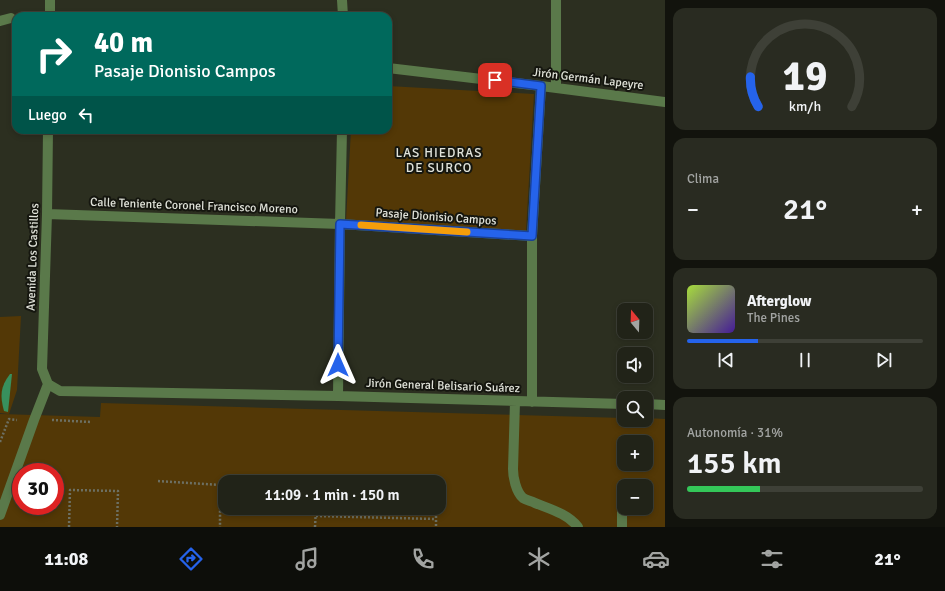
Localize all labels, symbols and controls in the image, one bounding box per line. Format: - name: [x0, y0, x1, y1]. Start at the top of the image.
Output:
- text: 40 m: [94, 26, 153, 60]
- icon: right: [28, 28, 80, 80]
- text: 19: [783, 51, 827, 102]
- text: Pasaje Dionisio Campos: [94, 60, 276, 82]
- pin: [478, 63, 512, 97]
- street label: Jirón Germán Lapeyre: [532, 65, 644, 93]
- icon: arrive: [484, 69, 506, 91]
- text: km/h: [789, 97, 821, 114]
- icon: left: [75, 104, 97, 126]
- text: Luego: [28, 106, 67, 124]
- district label: LAS HIEDRAS DE SURCO: [395, 145, 483, 176]
- text: Clima: [687, 171, 719, 187]
- text: 21°: [783, 191, 827, 228]
- street label: Calle Teniente Coronel Francisco Moreno: [90, 195, 298, 217]
- text: −: [687, 196, 699, 223]
- text: +: [911, 196, 923, 223]
- street label: Avenida Los Castillos: [24, 203, 42, 311]
- street label: Pasaje Dionisio Campos: [375, 205, 497, 229]
- text: Afterglow: [747, 292, 811, 310]
- north arrow: [617, 303, 653, 339]
- map controls: [617, 303, 653, 515]
- text: The Pines: [747, 310, 800, 326]
- position arrow: [317, 344, 359, 386]
- button: sound: [617, 347, 653, 383]
- icon: previous: [715, 349, 737, 371]
- icon: pause: [794, 349, 816, 371]
- icon: next: [873, 349, 895, 371]
- street label: Jirón General Belisario Suárez: [366, 376, 520, 396]
- button: search: [617, 391, 653, 427]
- text: Autonomía · 31%: [687, 425, 783, 441]
- button: +: [617, 435, 653, 471]
- text: 155 km: [687, 445, 782, 482]
- speed limit sign: 30: [12, 463, 64, 515]
- button: −: [617, 479, 653, 515]
- text: 11:09 · 1 min · 150 m: [265, 486, 399, 504]
- icon: directions: [177, 545, 205, 573]
- icon: music: [293, 545, 321, 573]
- icon: phone: [409, 545, 437, 573]
- icon: climate: [525, 545, 553, 573]
- icon: car: [642, 545, 670, 573]
- icon: filters: [758, 545, 786, 573]
- text: 11:08: [44, 548, 88, 570]
- text: 21°: [874, 548, 901, 570]

